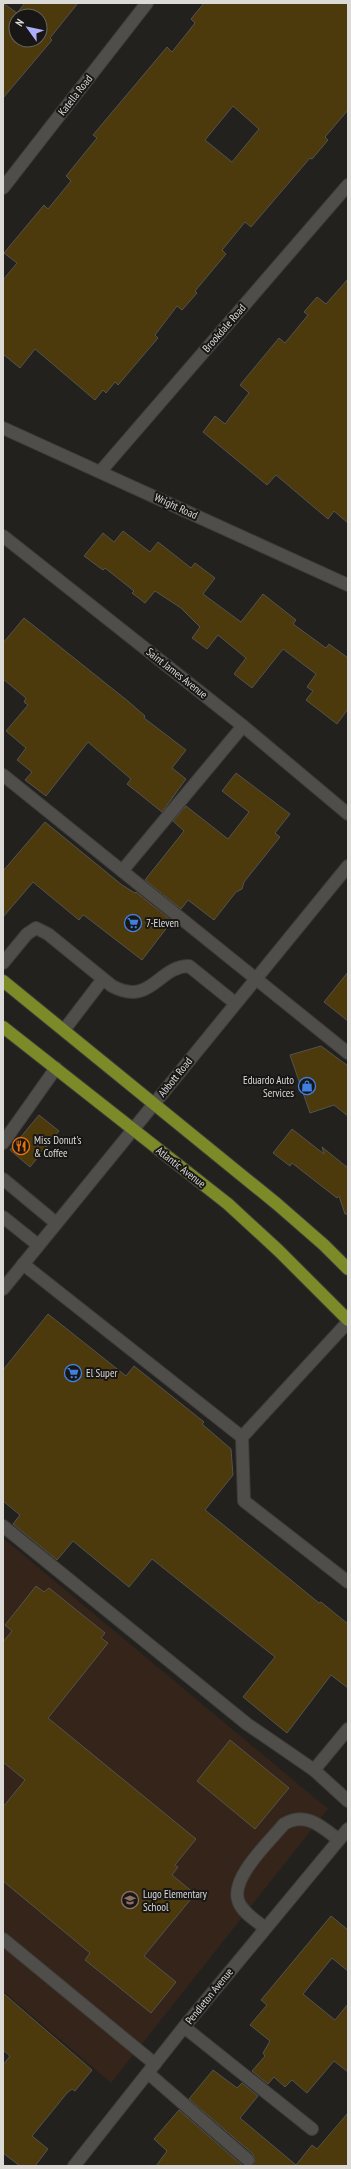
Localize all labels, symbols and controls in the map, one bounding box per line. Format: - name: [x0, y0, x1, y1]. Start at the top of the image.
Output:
- north arrow: [8, 8, 48, 48]
- text: N: [12, 16, 27, 29]
- street label: Katella Road: [55, 72, 95, 118]
- street label: Brookdale Road: [199, 301, 249, 355]
- street label: Wright Road: [152, 490, 200, 522]
- street label: Saint James Avenue: [144, 645, 211, 702]
- supermarket icon: 7-Eleven: [123, 913, 143, 933]
- place label: 7-Eleven: [146, 916, 179, 930]
- street label: Abbott Road: [155, 1054, 195, 1100]
- place label: Eduardo Auto Services: [243, 1073, 294, 1100]
- shop icon: Eduardo Auto Services: [297, 1076, 317, 1096]
- place label: Miss Donut's & Coffee: [34, 1133, 82, 1160]
- restaurant icon: Miss Donut's & Coffee: [11, 1136, 31, 1156]
- street label: Atlantic Avenue: [154, 1143, 209, 1191]
- supermarket icon: El Super: [63, 1363, 83, 1383]
- place label: El Super: [86, 1366, 117, 1380]
- place label: Lugo Elementary School: [143, 1887, 208, 1914]
- school or university icon: Lugo Elementary School: [120, 1890, 140, 1910]
- street label: Pendleton Avenue: [182, 1965, 236, 2027]

